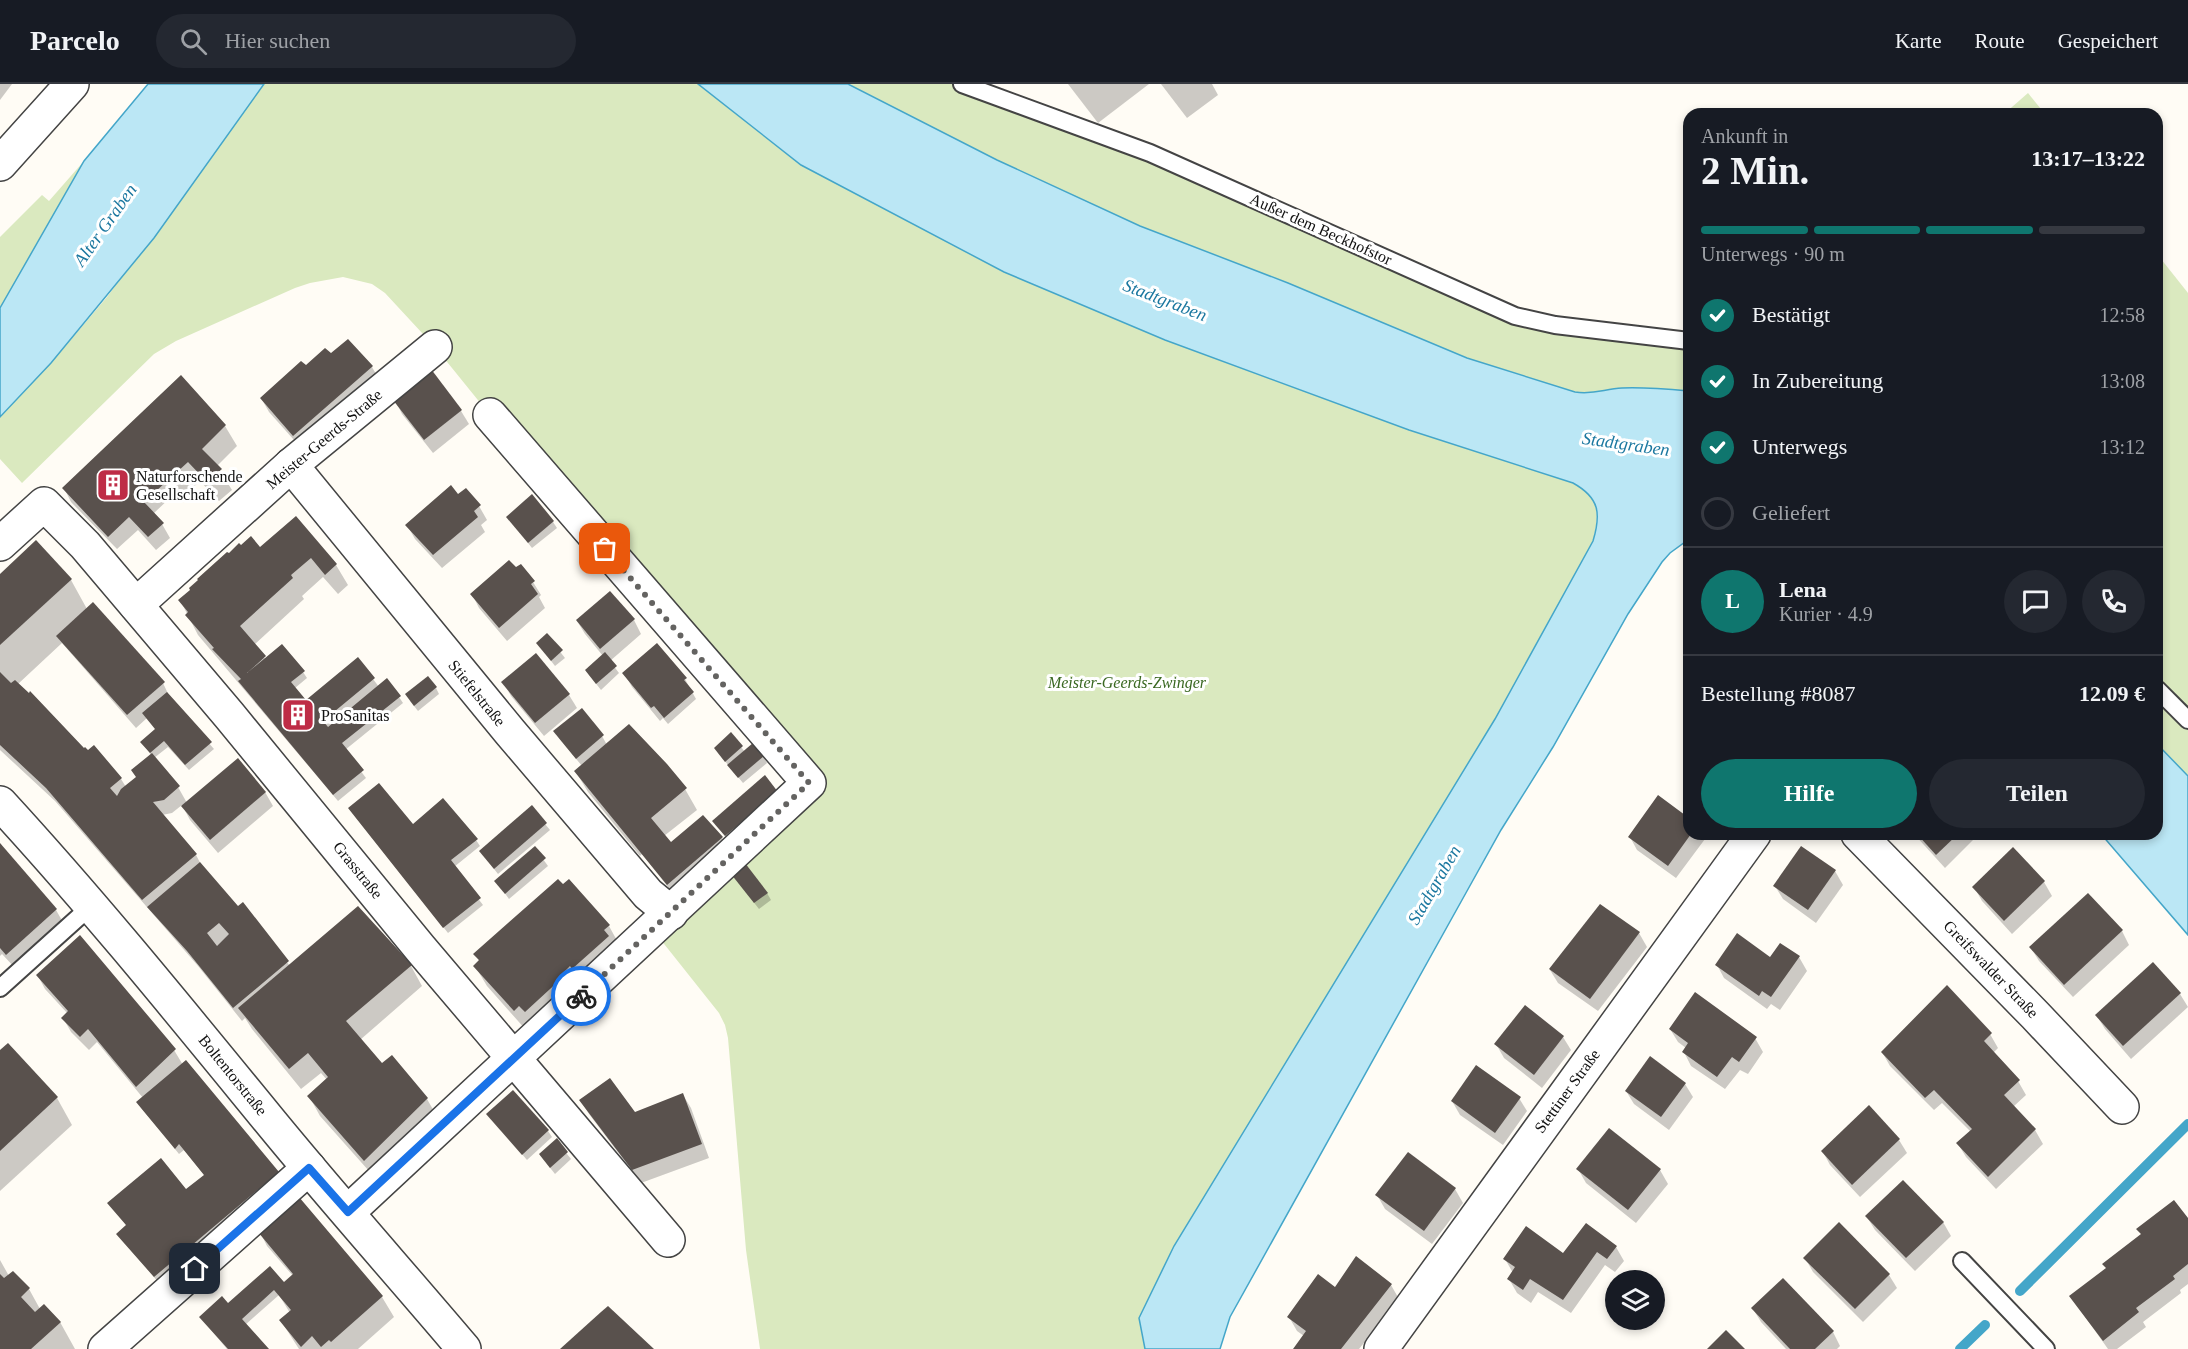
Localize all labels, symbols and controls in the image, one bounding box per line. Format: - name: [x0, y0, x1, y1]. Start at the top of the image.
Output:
- search box: [156, 14, 576, 68]
- text: Parcelo: [30, 25, 120, 56]
- icon: search: [177, 25, 210, 58]
- text: Hier suchen: [225, 28, 330, 53]
- text: Karte: [1895, 29, 1942, 53]
- text: Route: [1975, 29, 2025, 53]
- text: Gespeichert: [2058, 29, 2158, 53]
- text: Ankunft in: [1701, 125, 1788, 147]
- text: 13:17–13:22: [2031, 146, 2145, 171]
- text: 2 Min.: [1701, 149, 1809, 192]
- water label: Alter Graben: [69, 180, 141, 271]
- street label: Außer dem Beckhofstor: [1247, 190, 1395, 268]
- text: Unterwegs · 90 m: [1701, 243, 1845, 265]
- water label: Stadtgraben: [1120, 275, 1210, 325]
- icon: check: [1701, 299, 1734, 332]
- text: Bestätigt: [1752, 302, 1830, 327]
- text: 12:58: [2099, 304, 2145, 326]
- icon: check: [1701, 365, 1734, 398]
- text: In Zubereitung: [1752, 368, 1883, 393]
- text: 13:08: [2099, 370, 2145, 392]
- street label: Meister-Geerds-Straße: [263, 386, 385, 492]
- water label: Stadtgraben: [1581, 428, 1671, 460]
- icon: check: [1701, 431, 1734, 464]
- text: Unterwegs: [1752, 434, 1847, 459]
- text: 13:12: [2099, 436, 2145, 458]
- building icon: Naturforschende Gesellschaft: [95, 467, 131, 503]
- place label: Naturforschende Gesellschaft: [136, 468, 243, 503]
- text: Geliefert: [1752, 500, 1830, 525]
- pin: [579, 523, 630, 574]
- icon: bag: [588, 532, 621, 565]
- button: chat: [2004, 570, 2067, 633]
- button: phone: [2082, 570, 2145, 633]
- text: Lena: [1779, 577, 1827, 602]
- text: L: [1725, 588, 1740, 613]
- text: Kurier · 4.9: [1779, 603, 1873, 625]
- street label: Stiefelstraße: [445, 657, 509, 729]
- park label: Meister-Geerds-Zwinger: [1047, 674, 1207, 692]
- text: Bestellung #8087: [1701, 681, 1856, 706]
- text: 12.09 €: [2079, 681, 2145, 706]
- building icon: ProSanitas: [280, 697, 316, 733]
- place label: ProSanitas: [321, 707, 389, 724]
- button: Hilfe: [1701, 759, 1917, 828]
- button: Teilen: [1929, 759, 2145, 828]
- street label: Grasstraße: [330, 838, 386, 902]
- water label: Stadtgraben: [1403, 842, 1465, 928]
- street label: Greifswalder Straße: [1940, 917, 2042, 1021]
- courier: [551, 966, 611, 1026]
- icon: bike: [565, 980, 598, 1013]
- street label: Boltentorstraße: [195, 1031, 271, 1119]
- street label: Stettiner Straße: [1531, 1046, 1603, 1136]
- pin: [169, 1243, 220, 1294]
- icon: home: [178, 1252, 211, 1285]
- map controls: [1605, 1270, 1665, 1330]
- button: layers: [1605, 1270, 1665, 1330]

